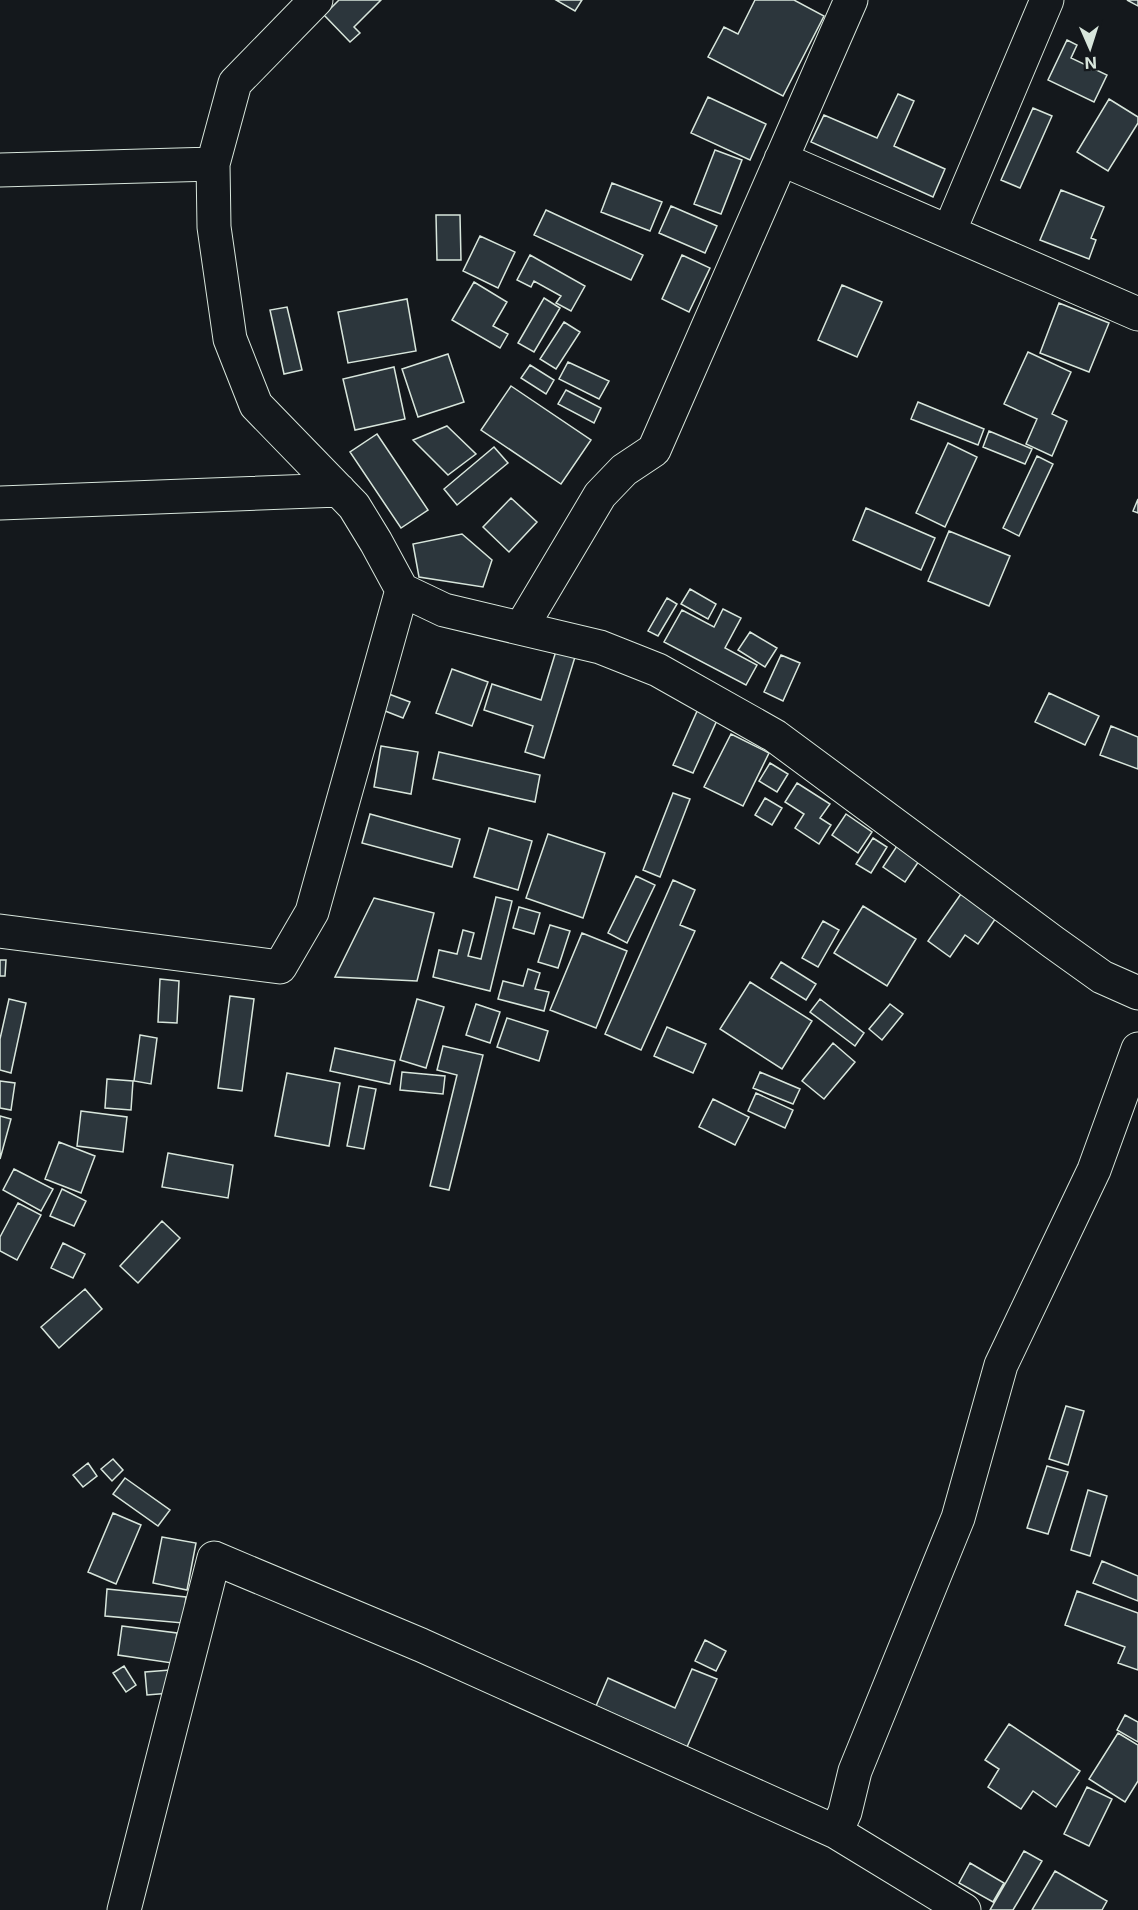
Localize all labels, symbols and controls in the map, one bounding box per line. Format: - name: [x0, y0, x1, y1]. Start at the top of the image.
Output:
- north arrow: [1060, 18, 1120, 78]
- text: N: [1084, 53, 1097, 73]

